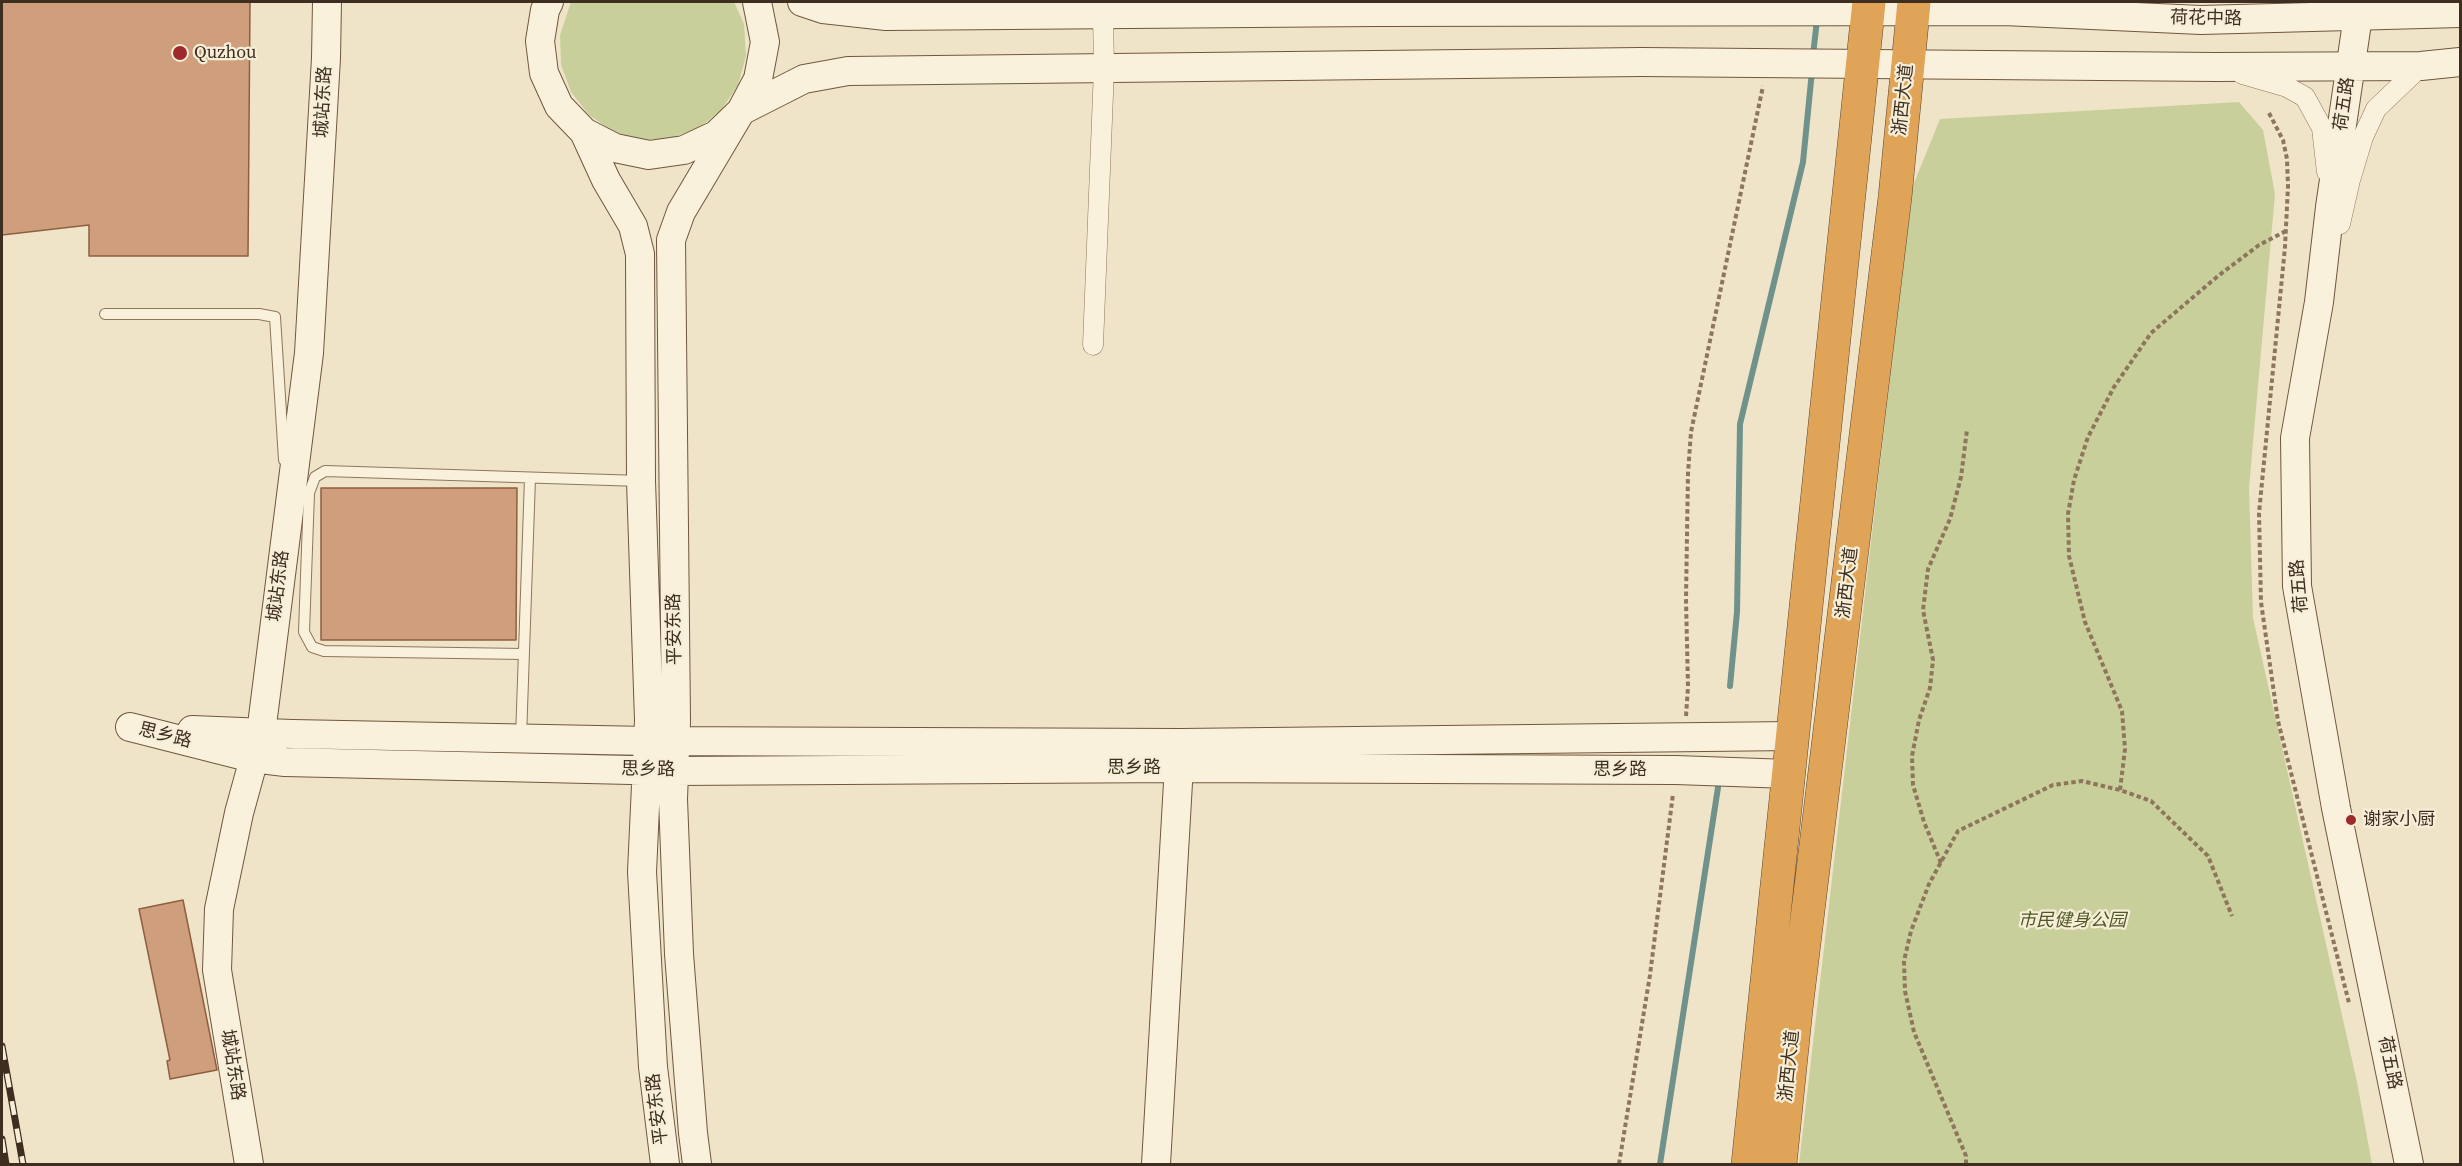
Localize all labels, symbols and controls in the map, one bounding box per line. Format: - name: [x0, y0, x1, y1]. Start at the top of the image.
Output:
- street label: 荷花中路: [2170, 8, 2242, 30]
- place label: Quzhou: [194, 42, 256, 64]
- marker: Quzhou: [171, 44, 189, 62]
- street label: 浙西大道: [1889, 63, 1919, 137]
- street label: 城站东路: [311, 65, 337, 139]
- street label: 荷五路: [2331, 76, 2359, 132]
- street label: 浙西大道: [1833, 546, 1863, 620]
- street label: 城站东路: [264, 549, 294, 623]
- street label: 荷五路: [2287, 558, 2313, 614]
- street label: 平安东路: [664, 593, 686, 665]
- street label: 思乡路: [136, 719, 194, 753]
- street label: 思乡路: [1107, 757, 1161, 779]
- street label: 思乡路: [621, 759, 675, 781]
- street label: 思乡路: [1593, 759, 1647, 781]
- place label: 谢家小厨: [2363, 809, 2435, 831]
- marker: 谢家小厨: [2344, 813, 2358, 827]
- park label: 市民健身公园: [2018, 910, 2126, 932]
- street label: 城站东路: [216, 1028, 248, 1102]
- street label: 浙西大道: [1775, 1029, 1805, 1103]
- street label: 荷五路: [2373, 1034, 2405, 1092]
- street label: 平安东路: [643, 1072, 673, 1146]

